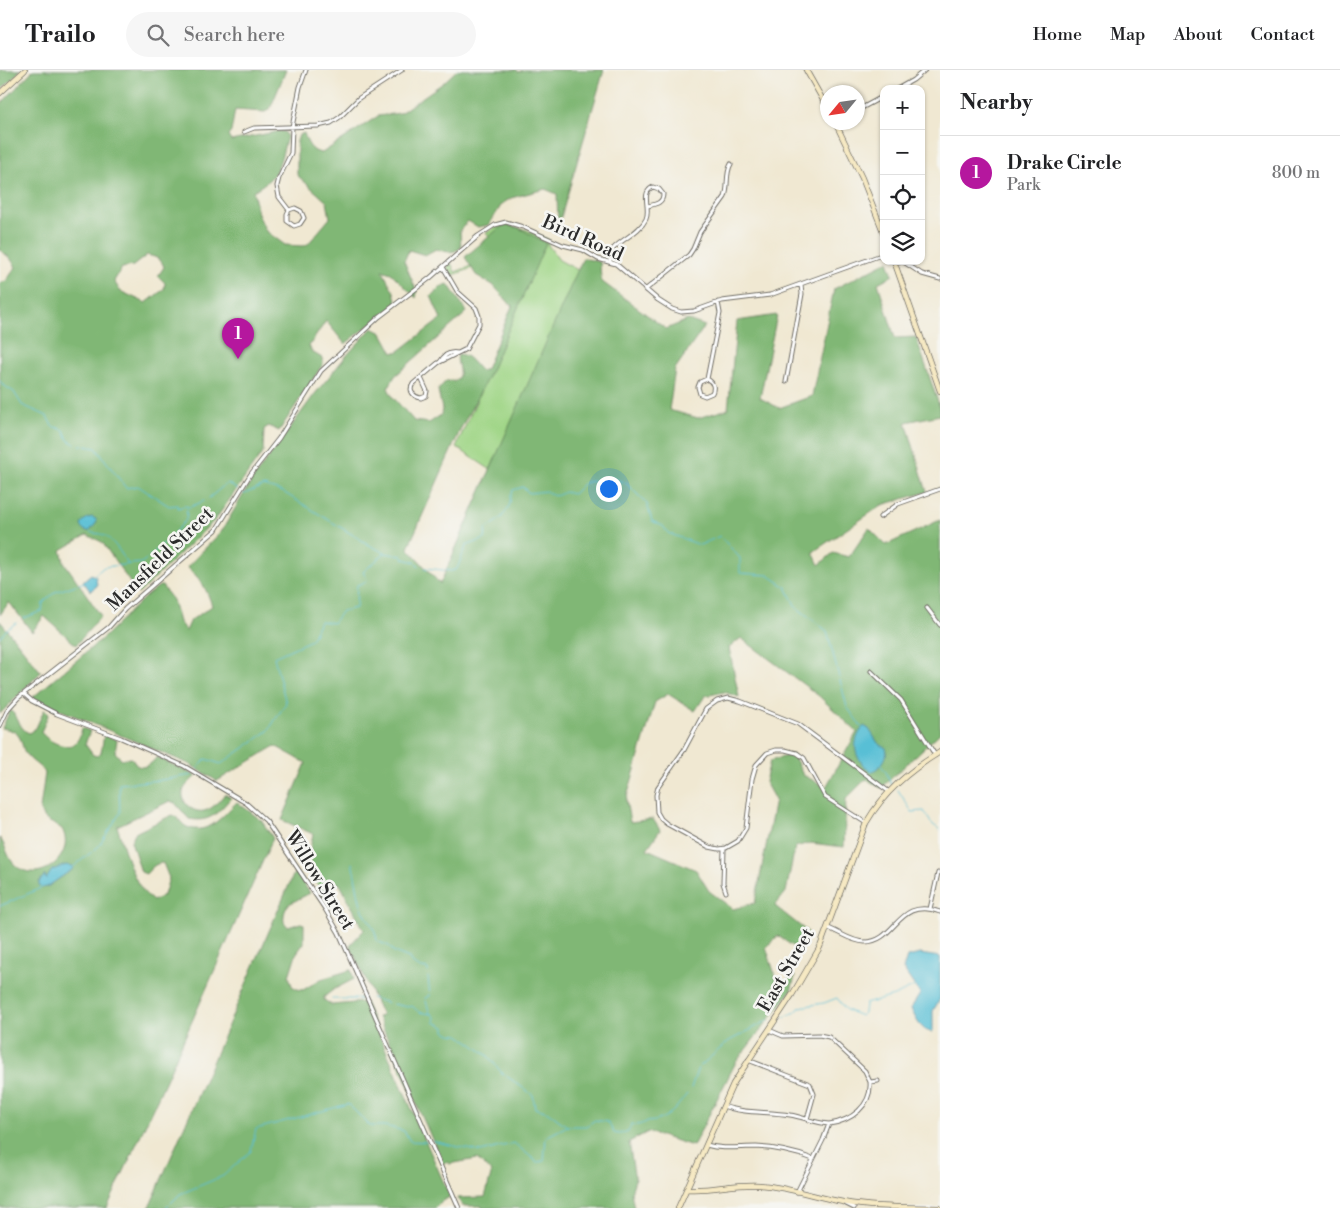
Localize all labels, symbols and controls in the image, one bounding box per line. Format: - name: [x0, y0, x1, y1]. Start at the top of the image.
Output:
- search box: [126, 12, 476, 57]
- text: Trailo: [25, 20, 96, 50]
- icon: search: [144, 21, 172, 49]
- text: Search here: [184, 23, 285, 47]
- text: Home: [1033, 23, 1082, 46]
- text: Map: [1110, 23, 1146, 46]
- text: About: [1174, 23, 1223, 46]
- text: Contact: [1251, 23, 1315, 46]
- north arrow: [820, 85, 865, 130]
- map controls: [880, 85, 925, 265]
- button: +: [880, 85, 925, 130]
- text: Nearby: [960, 90, 1033, 116]
- button: −: [880, 130, 925, 175]
- text: Drake Circle: [1007, 151, 1122, 175]
- text: 1: [972, 163, 980, 183]
- text: 800 m: [1272, 163, 1320, 183]
- button: locate: [880, 175, 925, 220]
- text: Park: [1007, 175, 1040, 195]
- street label: Bird Road: [538, 209, 628, 267]
- button: layers: [880, 220, 925, 265]
- pin: 1: [222, 318, 254, 359]
- your location: [596, 476, 622, 502]
- street label: Mansfield Street: [102, 502, 219, 616]
- street label: Willow Street: [279, 825, 360, 935]
- street label: East Street: [752, 923, 820, 1016]

